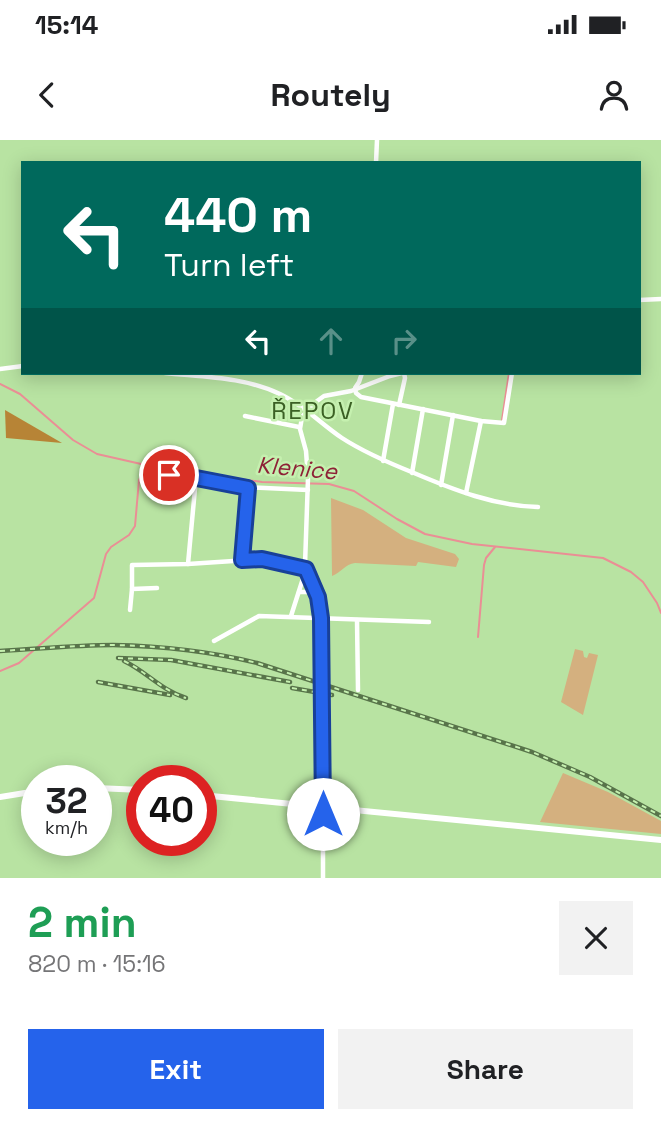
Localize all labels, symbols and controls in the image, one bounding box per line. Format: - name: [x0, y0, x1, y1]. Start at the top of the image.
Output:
- text: 15:14: [35, 8, 98, 42]
- text: Routely: [270, 75, 391, 115]
- icon: back: [28, 76, 66, 114]
- icon: person: [595, 76, 633, 114]
- text: 440 m: [164, 184, 312, 246]
- icon: left: [49, 189, 140, 280]
- text: Turn left: [164, 245, 294, 285]
- icon: left: [239, 322, 277, 360]
- icon: ahead: [312, 322, 350, 360]
- icon: right: [385, 322, 423, 360]
- district label: ŘEPOV: [271, 395, 355, 426]
- pin: [139, 445, 199, 505]
- water label: Klenice: [256, 450, 340, 487]
- icon: arrive: [150, 456, 188, 494]
- speed limit sign: 40: [126, 765, 217, 856]
- position arrow: [286, 777, 360, 851]
- text: 32: [45, 779, 88, 823]
- text: km/h: [45, 816, 88, 839]
- text: 2 min: [28, 896, 137, 949]
- button: close: [559, 901, 633, 975]
- text: 820 m · 15:16: [28, 949, 166, 979]
- button: Exit: [28, 1029, 324, 1109]
- button: Share: [338, 1029, 633, 1109]

